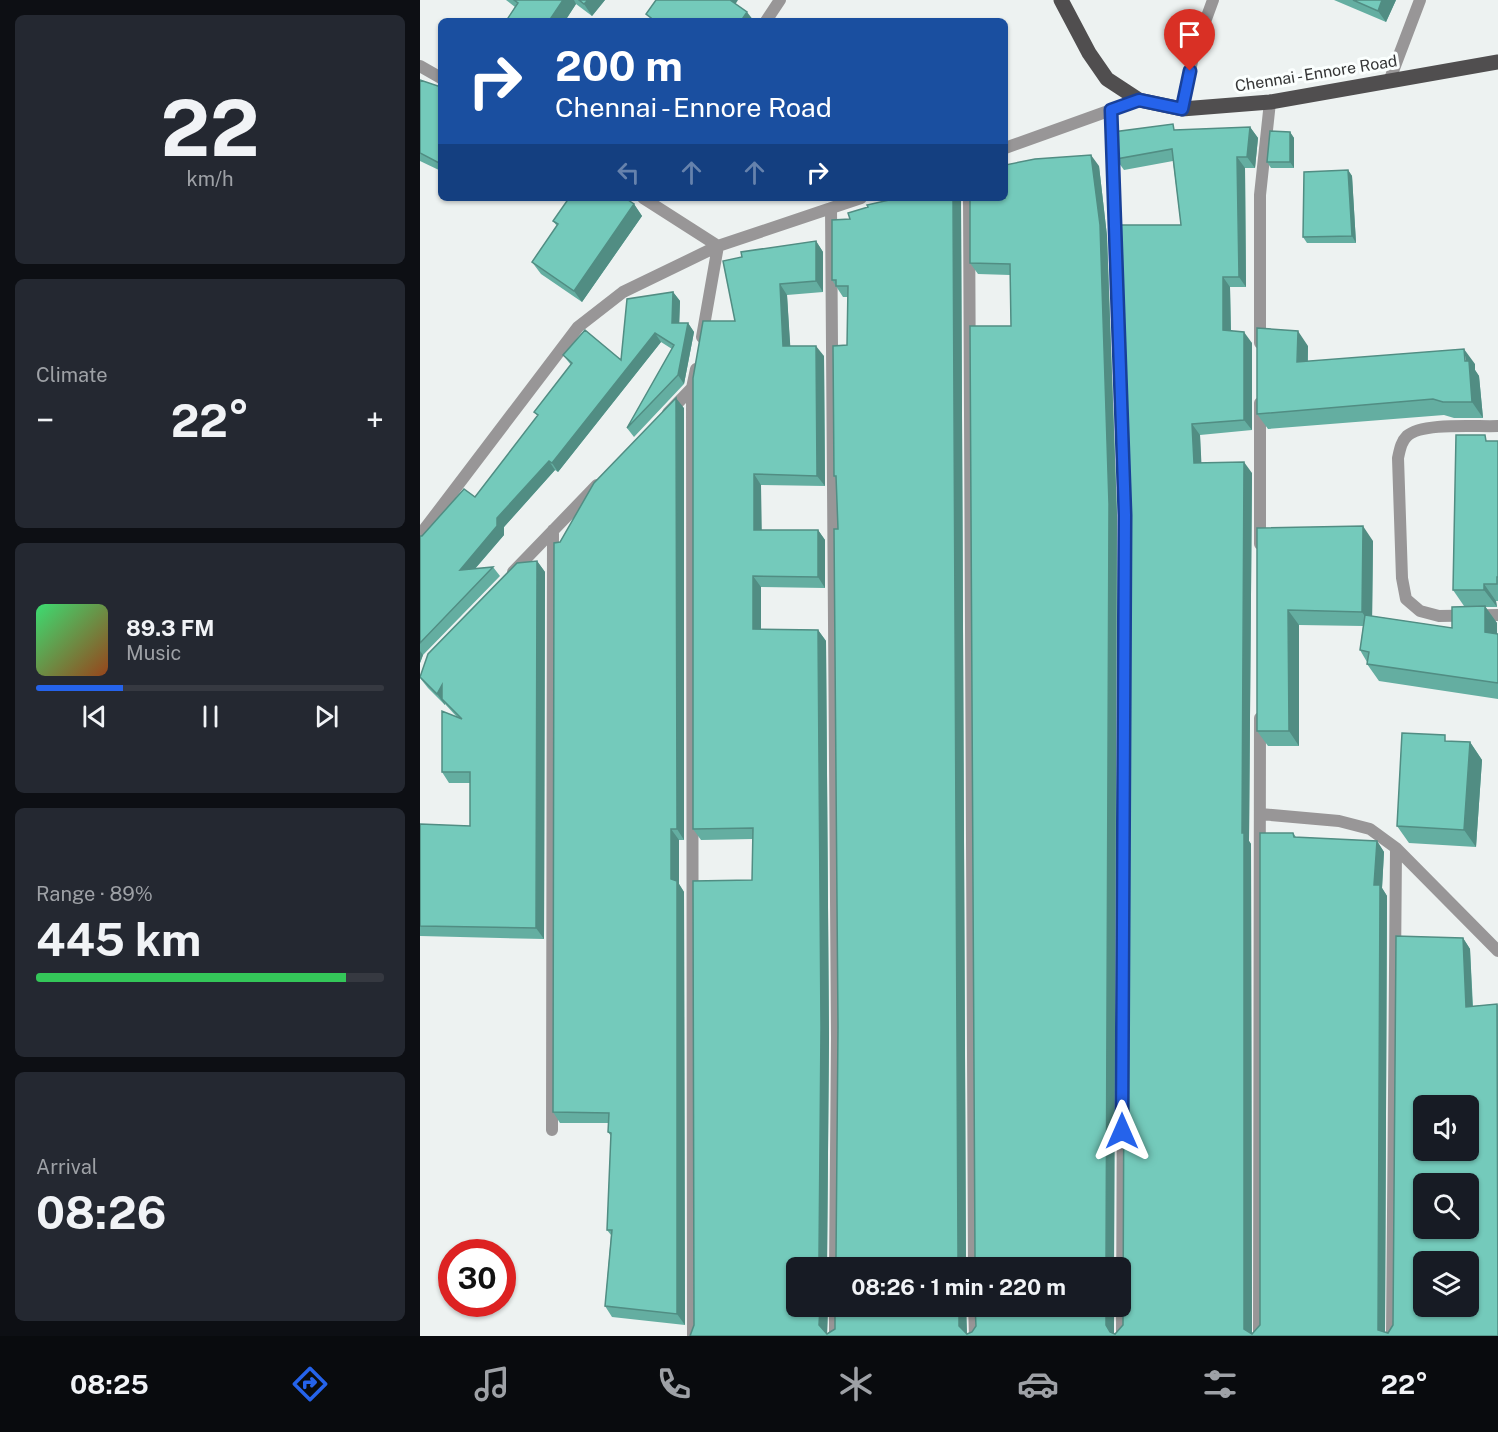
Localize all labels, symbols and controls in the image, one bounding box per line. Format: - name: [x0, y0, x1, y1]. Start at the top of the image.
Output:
- pin: [1164, 9, 1215, 71]
- icon: arrive: [1173, 18, 1206, 51]
- text: 200 m: [555, 41, 683, 90]
- icon: right: [456, 42, 534, 120]
- street label: Chennai - Ennore Road: [1234, 51, 1399, 96]
- text: 22: [160, 82, 260, 174]
- text: Chennai - Ennore Road: [555, 91, 832, 123]
- icon: left: [612, 156, 645, 189]
- icon: ahead: [675, 156, 708, 189]
- icon: ahead: [738, 156, 771, 189]
- icon: right: [801, 156, 834, 189]
- text: km/h: [186, 167, 234, 191]
- text: Climate: [36, 363, 108, 387]
- text: 22°: [171, 394, 249, 447]
- text: −: [36, 401, 54, 439]
- text: +: [366, 401, 384, 439]
- text: 89.3 FM: [126, 615, 214, 641]
- text: Music: [126, 641, 181, 665]
- icon: previous: [78, 700, 111, 733]
- icon: pause: [194, 700, 227, 733]
- icon: next: [310, 700, 343, 733]
- text: Range · 89%: [36, 882, 153, 906]
- text: 445 km: [36, 913, 201, 966]
- map controls: [1413, 1095, 1479, 1317]
- button: sound: [1413, 1095, 1479, 1161]
- position arrow: [1090, 1099, 1154, 1163]
- text: Arrival: [36, 1155, 98, 1179]
- button: search: [1413, 1173, 1479, 1239]
- text: 08:26: [36, 1186, 166, 1239]
- speed limit sign: 30: [438, 1239, 516, 1317]
- button: layers: [1413, 1251, 1479, 1317]
- text: 08:26 · 1 min · 220 m: [851, 1274, 1066, 1300]
- icon: directions: [289, 1363, 331, 1405]
- icon: music: [471, 1363, 513, 1405]
- icon: phone: [653, 1363, 695, 1405]
- icon: climate: [835, 1363, 877, 1405]
- icon: car: [1017, 1363, 1059, 1405]
- icon: filters: [1199, 1363, 1241, 1405]
- text: 08:25: [70, 1368, 149, 1400]
- text: 22°: [1381, 1368, 1428, 1400]

